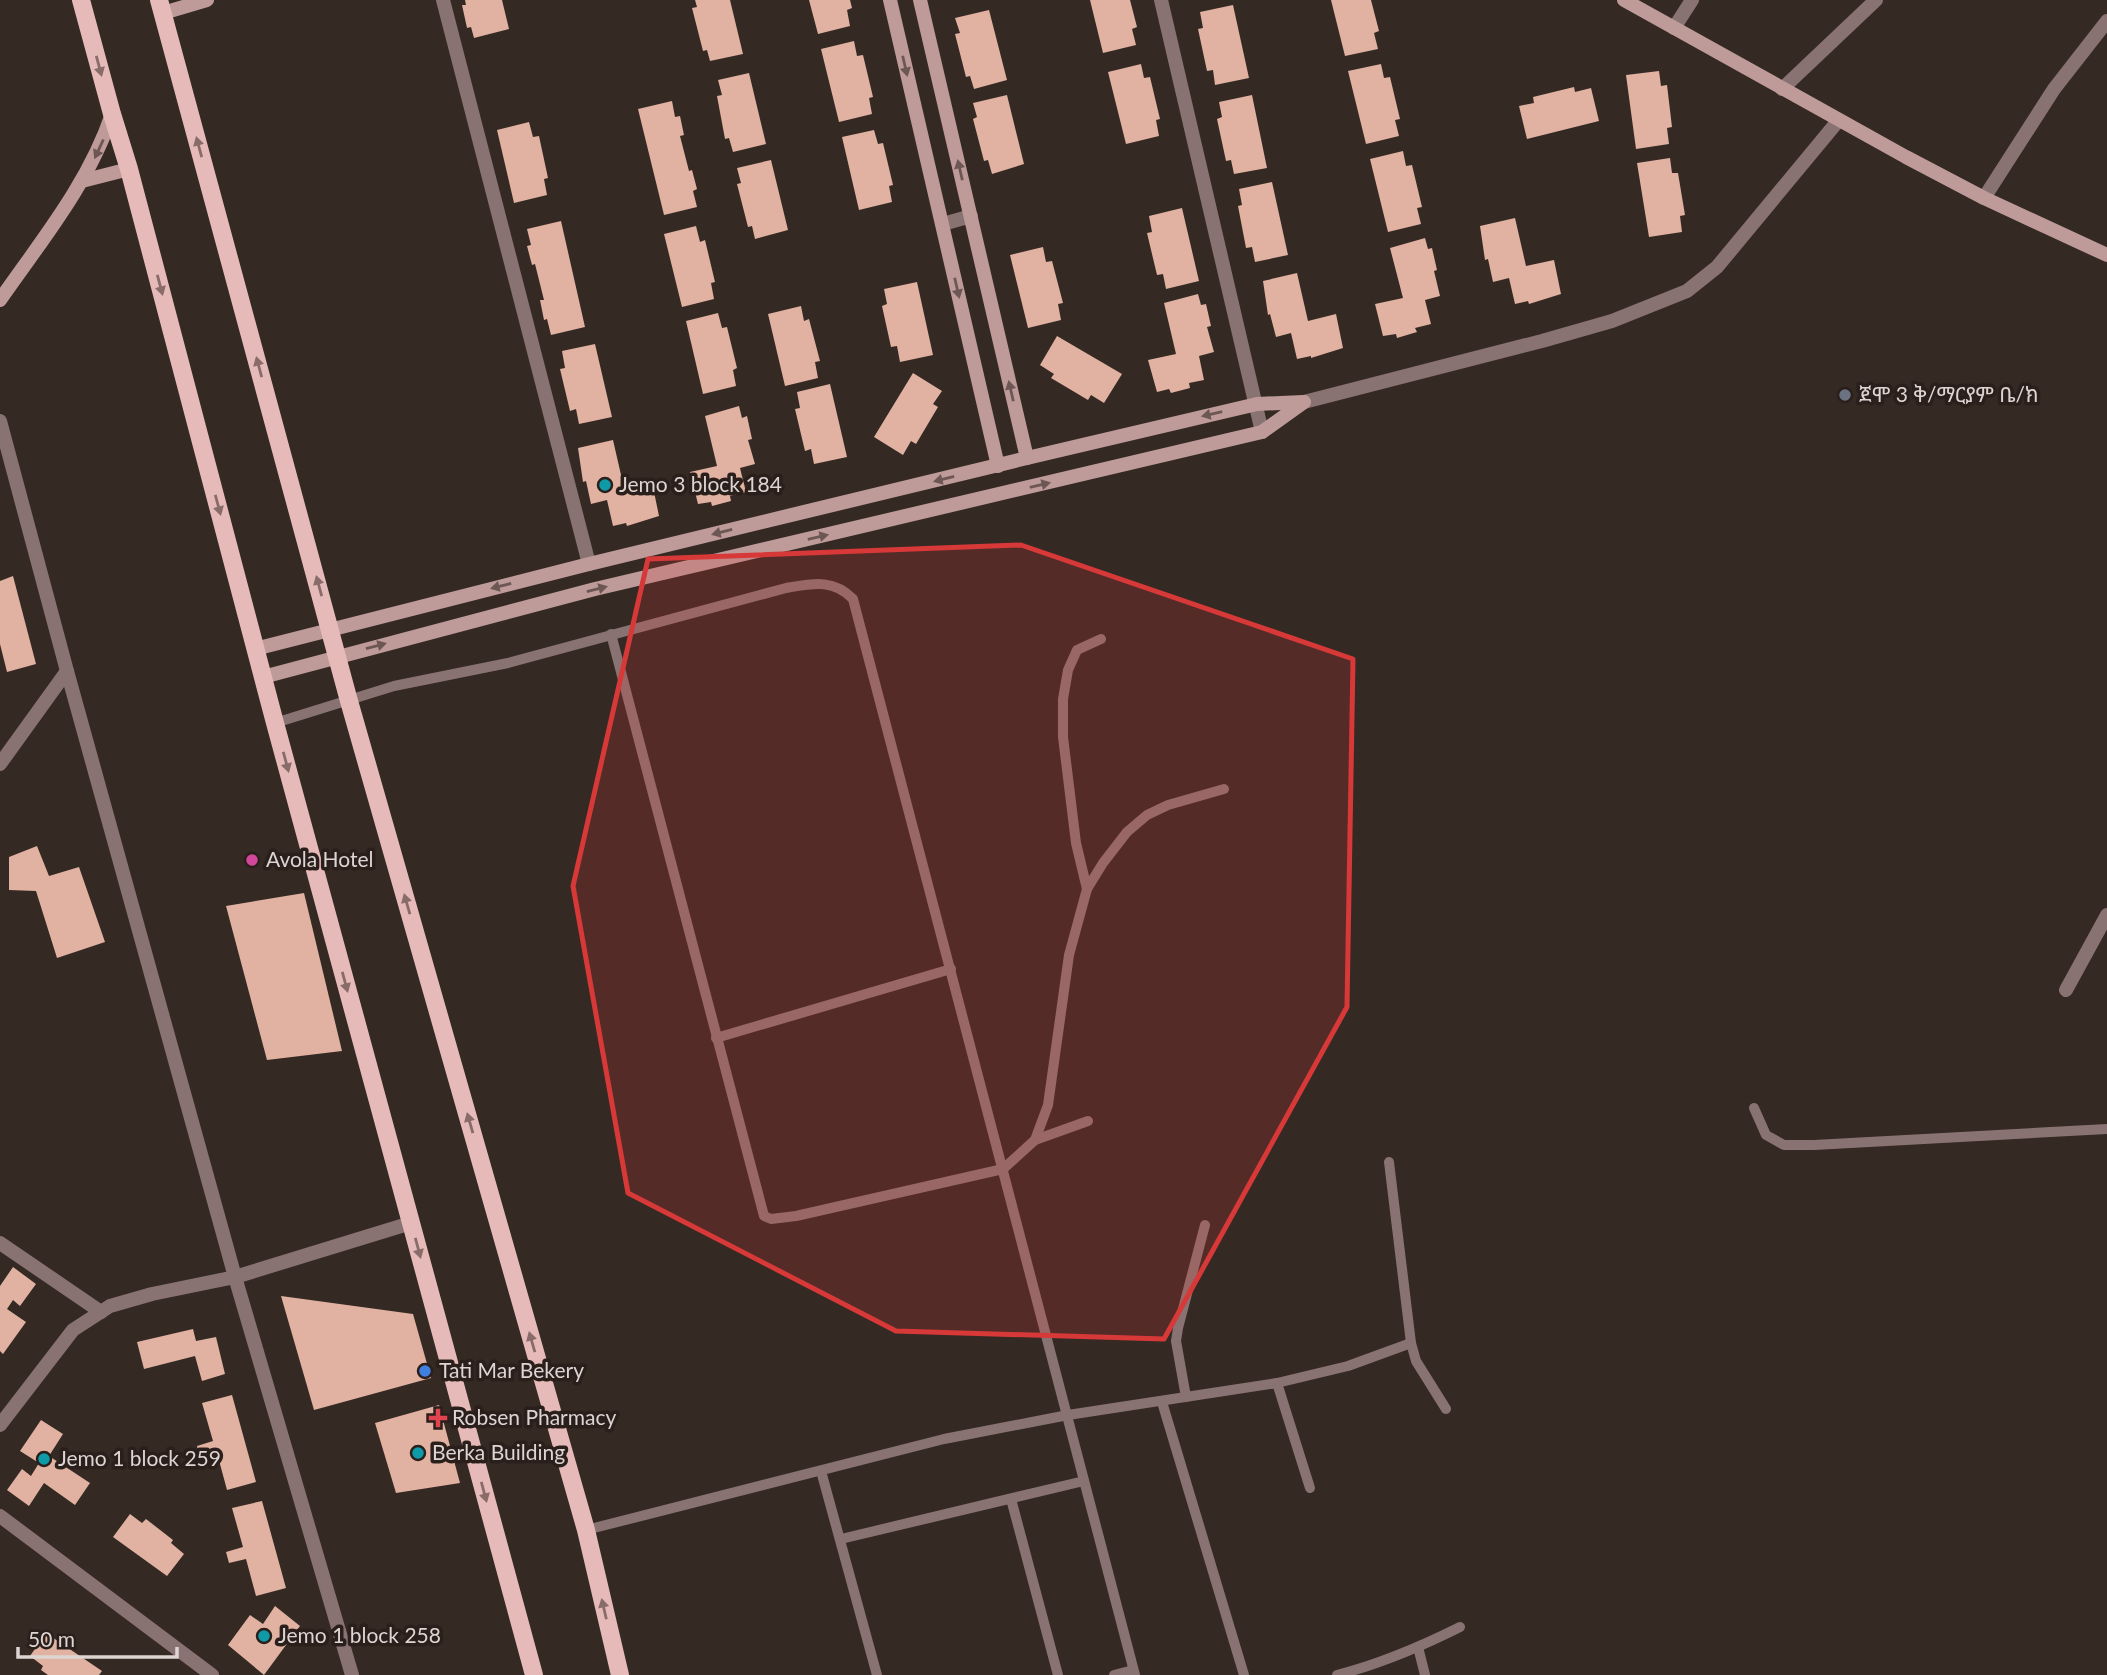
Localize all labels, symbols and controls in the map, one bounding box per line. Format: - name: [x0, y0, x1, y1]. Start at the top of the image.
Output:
- one-way arrow: [94, 55, 105, 77]
- one-way arrow: [900, 55, 911, 77]
- one-way arrow: [193, 136, 204, 158]
- one-way arrow: [93, 138, 104, 159]
- one-way arrow: [954, 159, 965, 181]
- one-way arrow: [155, 274, 166, 296]
- one-way arrow: [952, 277, 963, 299]
- one-way arrow: [253, 356, 264, 378]
- one-way arrow: [1006, 380, 1017, 402]
- place label: ጀሞ 3 ቅ/ማርያም ቤ/ክ: [1859, 381, 2039, 406]
- marker: ጀሞ 3 ቅ/ማርያም ቤ/ክ: [1837, 387, 1853, 403]
- one-way arrow: [1201, 409, 1223, 420]
- place label: Jemo 3 block 184: [619, 471, 782, 496]
- one-way arrow: [933, 474, 955, 485]
- marker: Jemo 3 block 184: [597, 477, 613, 493]
- one-way arrow: [1029, 479, 1051, 490]
- one-way arrow: [213, 494, 224, 516]
- one-way arrow: [711, 527, 733, 538]
- one-way arrow: [807, 531, 829, 542]
- one-way arrow: [313, 575, 323, 596]
- one-way arrow: [490, 581, 512, 592]
- one-way arrow: [586, 583, 608, 594]
- one-way arrow: [366, 640, 388, 651]
- one-way arrow: [281, 751, 292, 773]
- place label: Avola Hotel: [266, 846, 374, 871]
- marker: Avola Hotel: [244, 852, 260, 868]
- one-way arrow: [401, 893, 412, 915]
- one-way arrow: [341, 971, 351, 992]
- one-way arrow: [464, 1112, 474, 1133]
- one-way arrow: [413, 1238, 424, 1260]
- one-way arrow: [527, 1331, 537, 1352]
- place label: Tati Mar Bekery: [439, 1357, 584, 1382]
- marker: Tati Mar Bekery: [417, 1363, 433, 1379]
- place label: Robsen Pharmacy: [452, 1404, 616, 1429]
- marker: Robsen Pharmacy: [430, 1410, 446, 1426]
- place label: Berka Building: [432, 1439, 565, 1464]
- place label: Jemo 1 block 259: [58, 1445, 221, 1470]
- marker: Berka Building: [410, 1445, 426, 1461]
- marker: Jemo 1 block 259: [36, 1451, 52, 1467]
- one-way arrow: [479, 1481, 490, 1503]
- one-way arrow: [599, 1598, 610, 1620]
- scale bar: [18, 1616, 177, 1660]
- place label: Jemo 1 block 258: [278, 1622, 441, 1647]
- text: 50 m: [28, 1626, 75, 1651]
- marker: Jemo 1 block 258: [256, 1628, 272, 1644]

